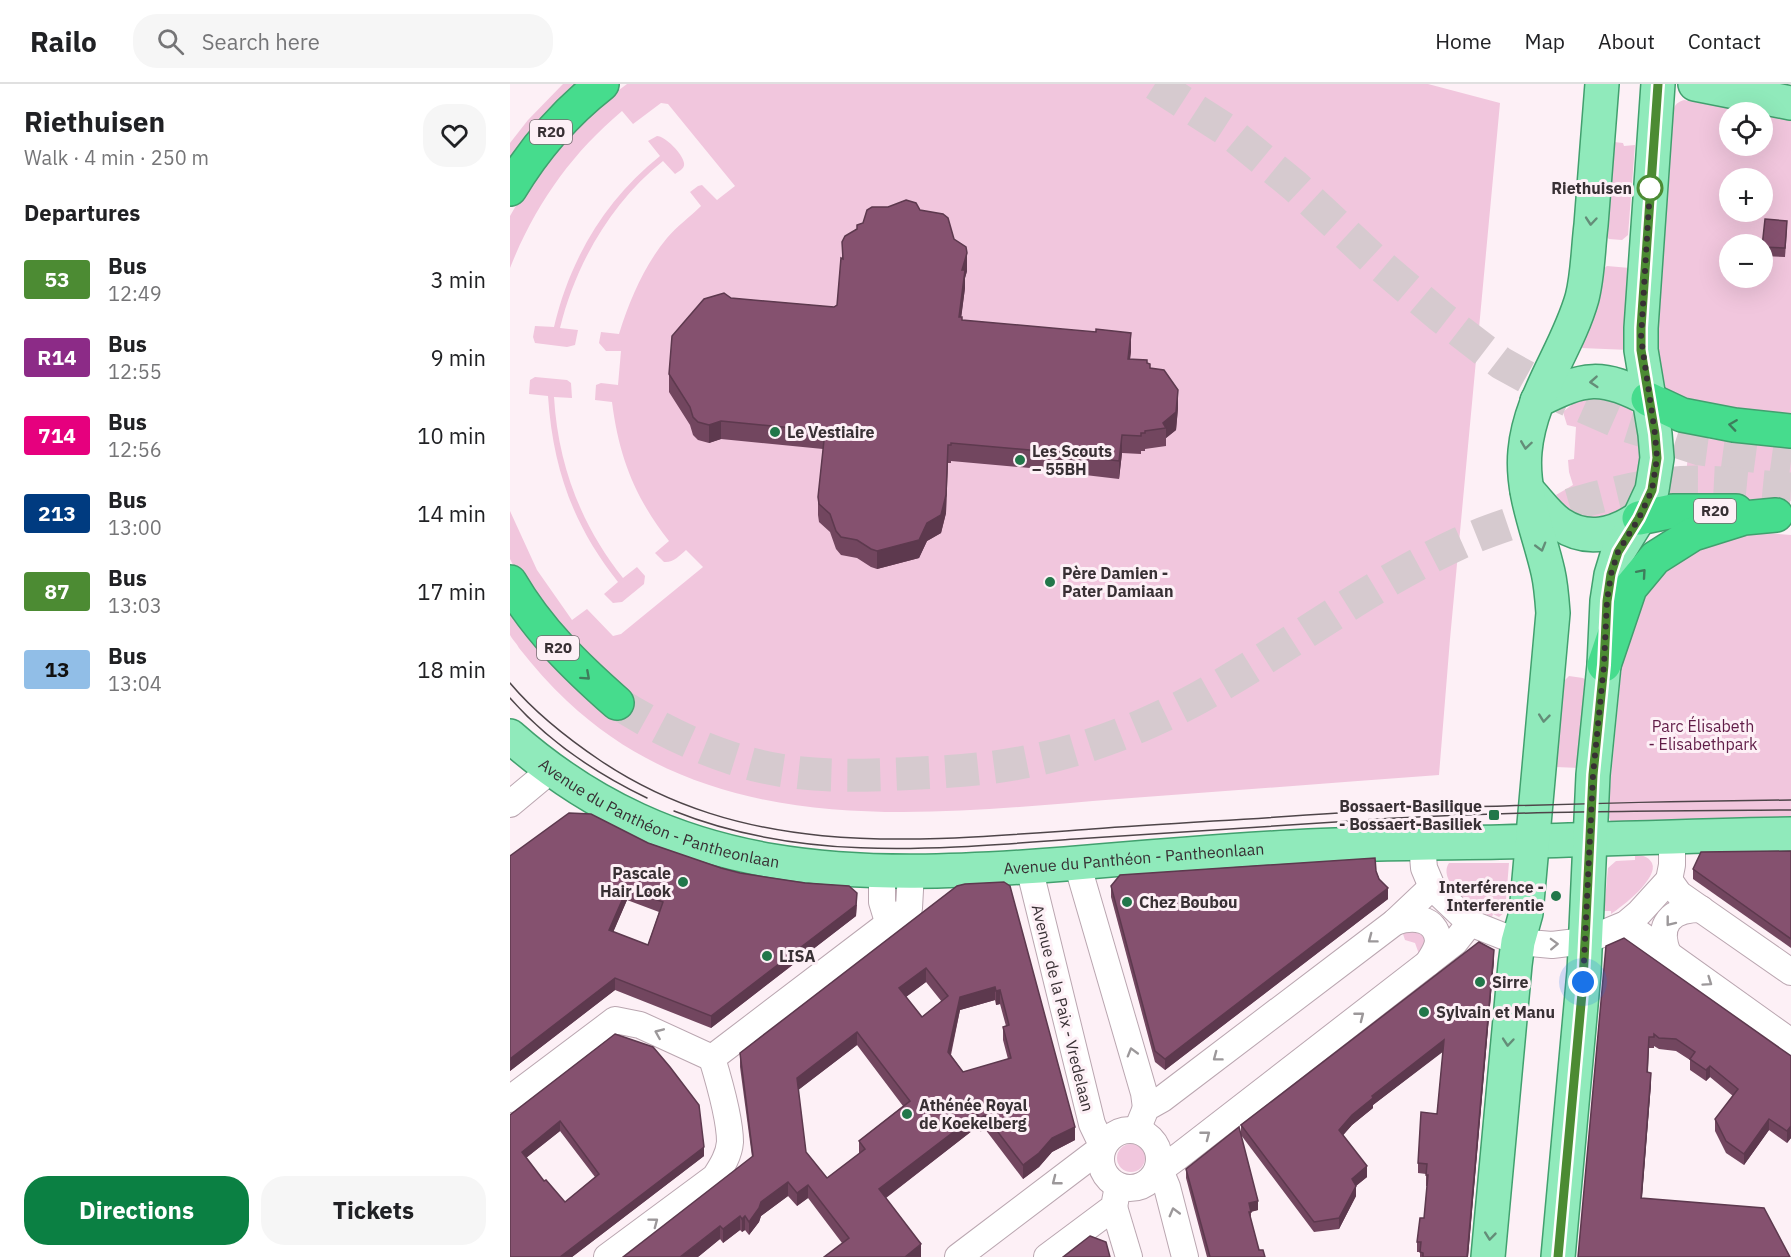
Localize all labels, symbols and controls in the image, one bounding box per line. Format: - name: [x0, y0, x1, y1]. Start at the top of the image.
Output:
- search box: [133, 14, 553, 68]
- text: Railo: [30, 23, 97, 60]
- icon: search: [154, 25, 187, 58]
- text: Search here: [202, 27, 320, 56]
- text: Home: [1435, 27, 1492, 55]
- text: Map: [1525, 27, 1565, 55]
- text: About: [1598, 27, 1655, 55]
- text: Contact: [1688, 27, 1761, 55]
- map controls: [1719, 102, 1773, 288]
- button: locate: [1719, 102, 1773, 156]
- text: Riethuisen: [24, 103, 165, 140]
- button: heart: [423, 104, 486, 167]
- road number: R20: [530, 120, 572, 144]
- text: Walk · 4 min · 250 m: [24, 144, 209, 171]
- button: +: [1719, 168, 1773, 222]
- marker: Riethuisen: [1637, 175, 1663, 201]
- place label: Riethuisen: [1551, 178, 1632, 198]
- text: Departures: [24, 198, 140, 227]
- one-way arrow: [1585, 217, 1598, 226]
- button: −: [1719, 234, 1773, 288]
- text: Bus: [108, 251, 147, 280]
- text: 53: [44, 265, 70, 293]
- text: 3 min: [430, 265, 486, 294]
- text: 12:49: [108, 280, 162, 307]
- text: Bus: [108, 329, 147, 358]
- text: R14: [37, 343, 77, 371]
- text: 9 min: [430, 343, 486, 372]
- text: 12:55: [108, 358, 162, 385]
- one-way arrow: [1589, 375, 1598, 388]
- text: Bus: [108, 407, 147, 436]
- one-way arrow: [1728, 419, 1737, 431]
- text: 714: [38, 421, 76, 449]
- text: 10 min: [417, 421, 486, 450]
- place label: Le Vestiaire: [787, 422, 875, 442]
- marker: Le Vestiaire: [768, 425, 782, 439]
- text: 12:56: [108, 436, 162, 463]
- one-way arrow: [1520, 440, 1532, 449]
- place label: Les Scouts – 55BH: [1032, 441, 1112, 479]
- marker: Les Scouts – 55BH: [1013, 453, 1027, 467]
- text: Bus: [108, 485, 147, 514]
- text: 213: [38, 499, 76, 527]
- text: 14 min: [417, 499, 486, 528]
- road number: R20: [1694, 499, 1736, 523]
- text: 13:00: [108, 514, 162, 541]
- one-way arrow: [1534, 541, 1546, 551]
- text: Bus: [108, 563, 147, 592]
- place label: Père Damien - Pater Damiaan: [1062, 563, 1173, 601]
- one-way arrow: [1634, 569, 1645, 580]
- marker: Père Damien - Pater Damiaan: [1043, 575, 1057, 589]
- text: 87: [44, 577, 70, 605]
- text: 17 min: [417, 577, 486, 606]
- text: 13:03: [108, 592, 162, 619]
- road number: R20: [537, 636, 579, 660]
- text: Bus: [108, 641, 147, 670]
- text: 13: [44, 655, 70, 683]
- text: 18 min: [417, 655, 486, 684]
- one-way arrow: [579, 669, 590, 680]
- text: 13:04: [108, 670, 162, 697]
- one-way arrow: [1538, 714, 1551, 723]
- park label: Parc Élisabeth - Elisabethpark: [1648, 715, 1758, 754]
- street label: Avenue du Panthéon - Pantheonlaan: [535, 754, 781, 872]
- place label: Bossaert-Basilique - Bossaert-Basiliek: [1339, 796, 1483, 834]
- marker: Bossaert-Basilique - Bossaert-Basiliek: [1487, 808, 1501, 822]
- street label: Avenue du Panthéon - Pantheonlaan: [1003, 838, 1265, 878]
- place label: Pascale Hair Look: [600, 863, 672, 901]
- marker: Pascale Hair Look: [676, 875, 690, 889]
- place label: Interférence - Interferentie: [1439, 877, 1544, 915]
- marker: Interférence - Interferentie: [1549, 889, 1563, 903]
- place label: Chez Boubou: [1139, 892, 1237, 912]
- marker: Chez Boubou: [1120, 895, 1134, 909]
- street label: Avenue de la Paix - Vredelaan: [1028, 902, 1098, 1114]
- one-way arrow: [1667, 915, 1678, 926]
- one-way arrow: [1368, 932, 1379, 943]
- one-way arrow: [1549, 937, 1558, 950]
- place label: LISA: [779, 946, 815, 966]
- marker: LISA: [760, 949, 774, 963]
- your location: [1568, 967, 1598, 997]
- place label: Sirre: [1492, 972, 1528, 992]
- marker: Sirre: [1473, 975, 1487, 989]
- one-way arrow: [1701, 975, 1712, 986]
- place label: Sylvain et Manu: [1436, 1002, 1555, 1022]
- marker: Sylvain et Manu: [1417, 1005, 1431, 1019]
- one-way arrow: [1353, 1012, 1364, 1023]
- one-way arrow: [654, 1028, 665, 1040]
- one-way arrow: [1502, 1037, 1515, 1046]
- one-way arrow: [1127, 1047, 1139, 1058]
- one-way arrow: [1212, 1049, 1223, 1060]
- place label: Athénée Royal de Koekelberg: [919, 1095, 1027, 1133]
- marker: Athénée Royal de Koekelberg: [900, 1107, 914, 1121]
- one-way arrow: [1199, 1132, 1210, 1143]
- one-way arrow: [1051, 1174, 1062, 1185]
- button: Directions: [24, 1176, 249, 1245]
- button: Tickets: [261, 1176, 486, 1245]
- one-way arrow: [1168, 1207, 1181, 1217]
- one-way arrow: [647, 1218, 658, 1229]
- one-way arrow: [1484, 1231, 1497, 1240]

